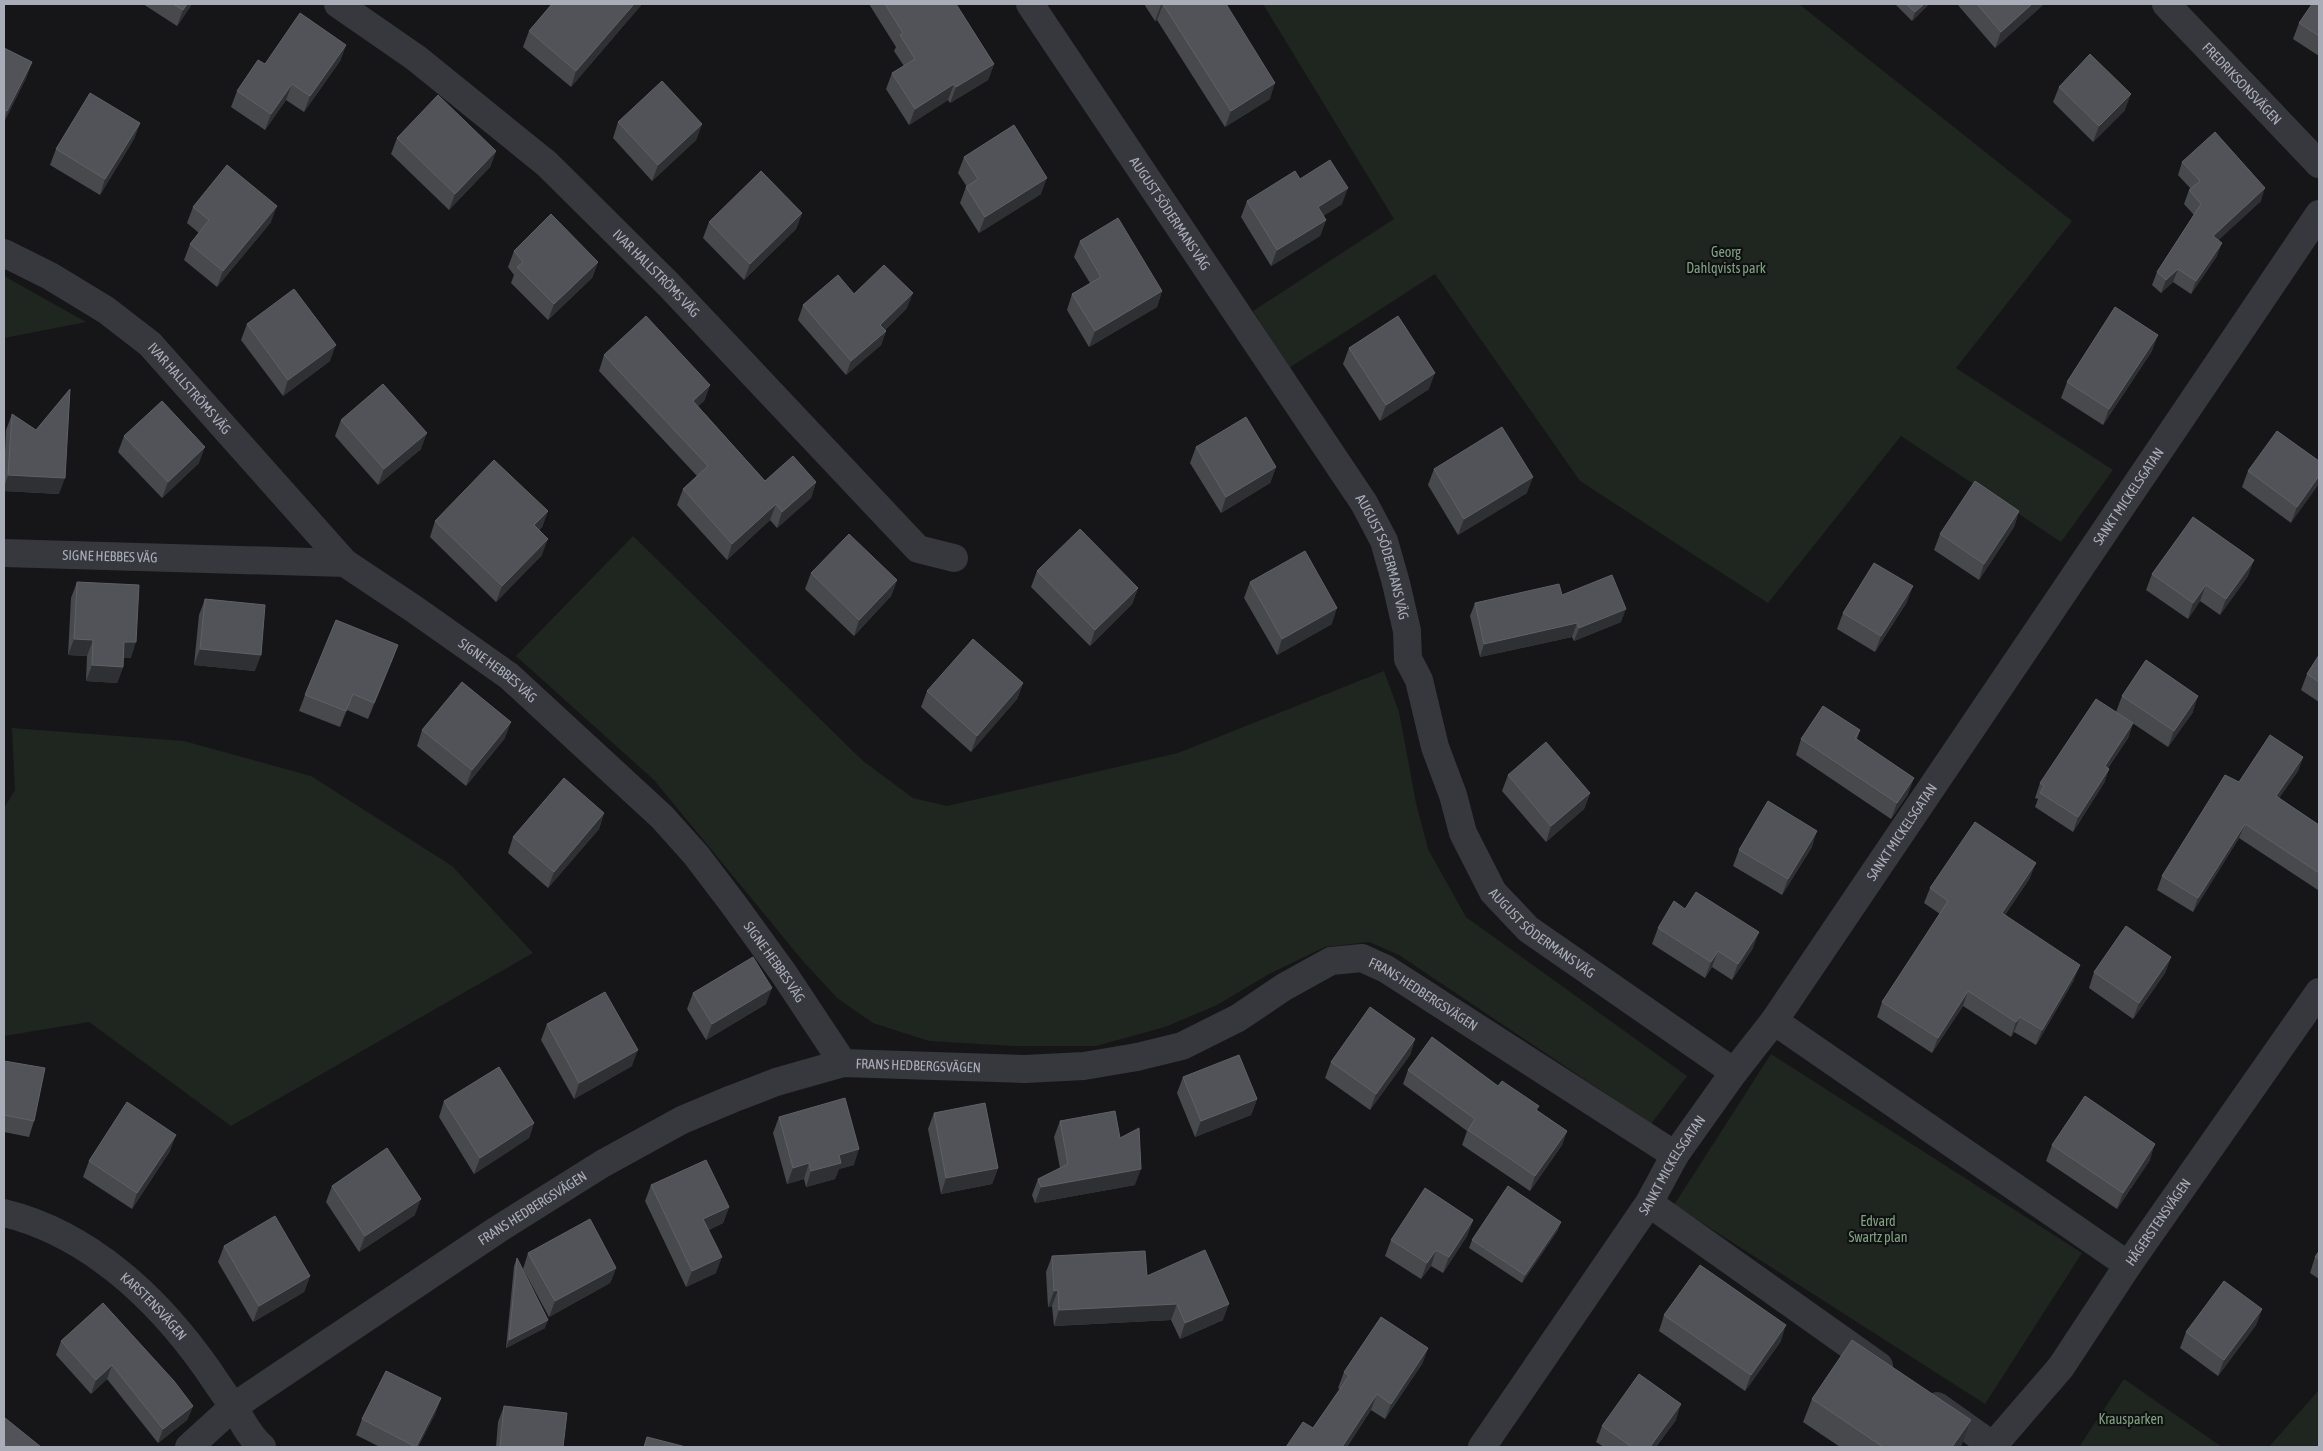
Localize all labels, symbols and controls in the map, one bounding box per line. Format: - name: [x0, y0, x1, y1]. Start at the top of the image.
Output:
- street label: FREDRIKSONSVÄGEN: [2199, 39, 2285, 128]
- street label: AUGUST SÖDERMANS VÄG: [1127, 154, 1214, 273]
- street label: IVAR HALLSTRÖMS VÄG: [610, 226, 703, 321]
- park label: Georg Dahlqvists park: [1686, 244, 1766, 276]
- street label: IVAR HALLSTRÖMS VÄG: [145, 339, 234, 437]
- street label: SANKT MICKELSGATAN: [2090, 445, 2167, 548]
- street label: AUGUST SÖDERMANS VÄG: [1352, 491, 1412, 621]
- street label: SIGNE HEBBES VÄG: [62, 547, 158, 565]
- street label: SIGNE HEBBES VÄG: [455, 635, 540, 706]
- street label: SANKT MICKELSGATAN: [1863, 780, 1940, 884]
- street label: AUGUST SÖDERMANS VÄG: [1486, 885, 1598, 981]
- street label: SIGNE HEBBES VÄG: [741, 918, 808, 1005]
- street label: FRANS HEDBERGSVÄGEN: [1366, 954, 1481, 1034]
- street label: FRANS HEDBERGSVÄGEN: [855, 1055, 981, 1076]
- street label: SANKT MICKELSGATAN: [1635, 1112, 1709, 1218]
- street label: FRANS HEDBERGSVÄGEN: [475, 1168, 590, 1248]
- street label: HÄGERSTENSVÄGEN: [2122, 1175, 2194, 1269]
- park label: Edvard Swartz plan: [1848, 1213, 1908, 1245]
- street label: KARSTENSVÄGEN: [117, 1269, 190, 1343]
- park label: Krausparken: [2098, 1411, 2164, 1427]

